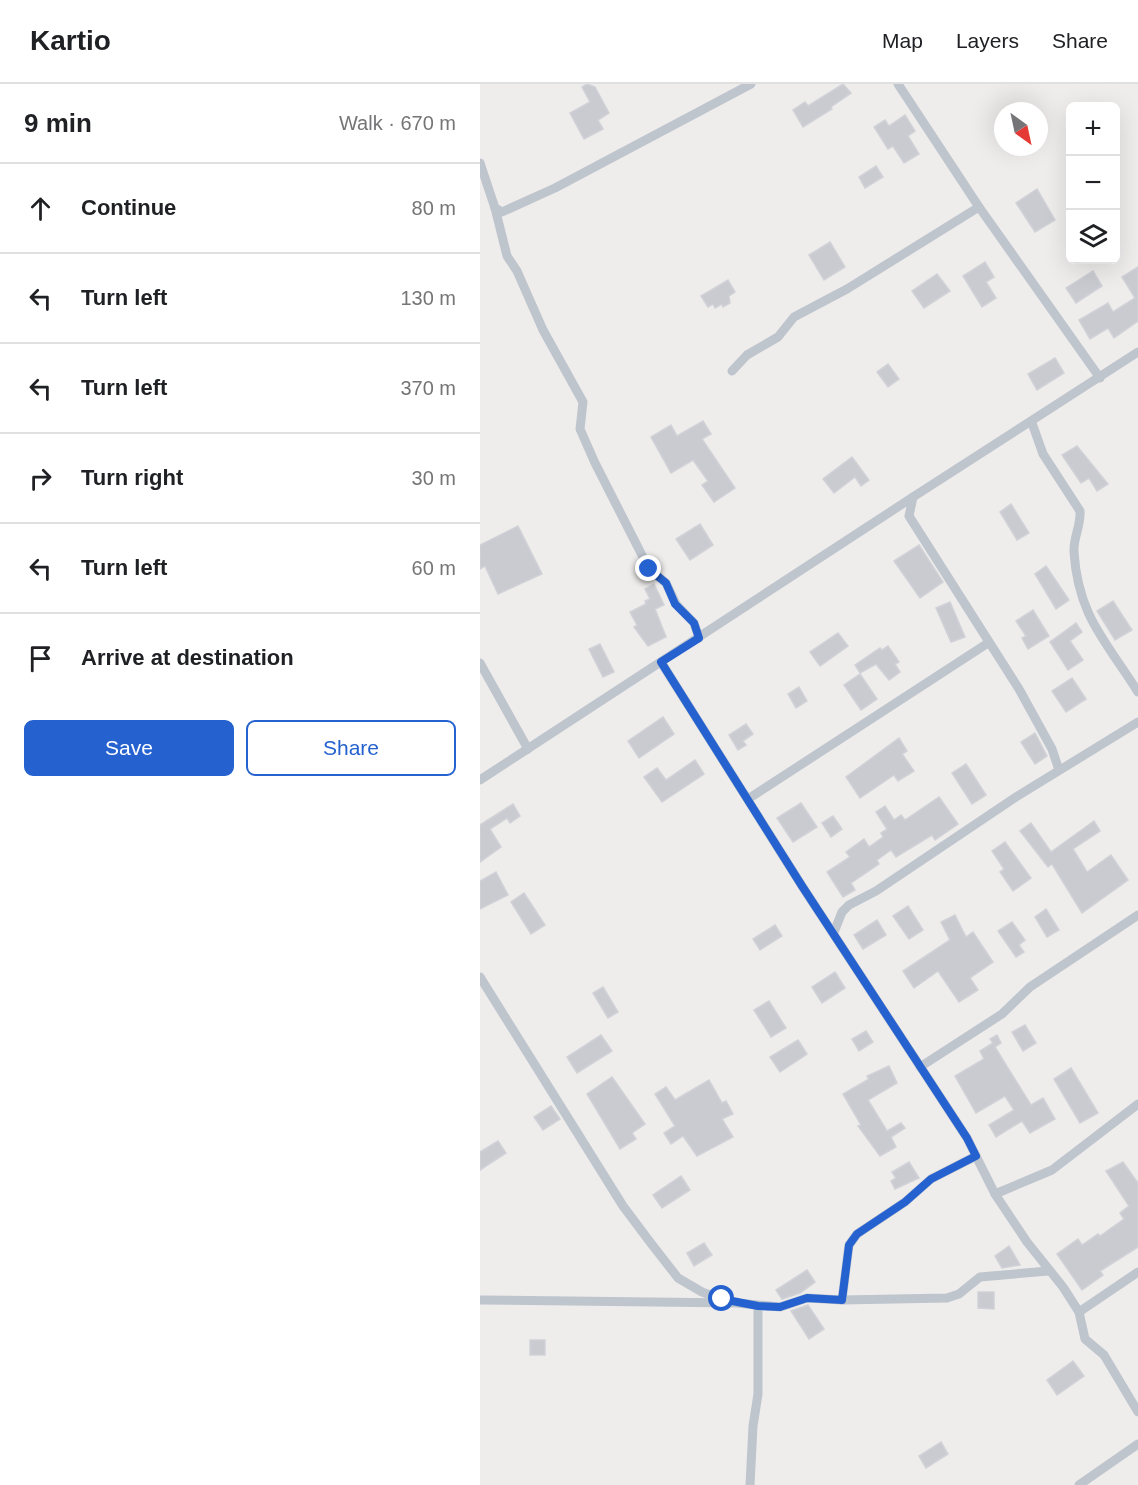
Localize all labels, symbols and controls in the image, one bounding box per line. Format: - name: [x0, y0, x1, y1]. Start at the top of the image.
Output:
- text: Kartio: [30, 25, 111, 56]
- text: Map: [882, 29, 923, 52]
- text: Layers: [956, 29, 1019, 52]
- text: Share: [1052, 29, 1108, 52]
- north arrow: [994, 102, 1048, 156]
- map controls: [1066, 102, 1120, 264]
- button: +: [1066, 102, 1120, 156]
- text: 9 min: [24, 108, 92, 138]
- text: Walk · 670 m: [339, 112, 456, 134]
- button: −: [1066, 156, 1120, 210]
- icon: ahead: [24, 192, 57, 225]
- text: Continue: [81, 195, 176, 220]
- text: 80 m: [412, 197, 456, 219]
- button: layers: [1066, 210, 1120, 264]
- icon: left: [24, 282, 57, 315]
- text: Turn left: [81, 285, 167, 310]
- text: 130 m: [400, 287, 456, 309]
- icon: left: [24, 372, 57, 405]
- text: Turn left: [81, 375, 167, 400]
- text: 370 m: [400, 377, 456, 399]
- icon: right: [24, 462, 57, 495]
- text: Turn right: [81, 465, 183, 490]
- text: 30 m: [412, 467, 456, 489]
- icon: left: [24, 552, 57, 585]
- text: Turn left: [81, 555, 167, 580]
- route end: [635, 555, 661, 581]
- text: 60 m: [412, 557, 456, 579]
- icon: arrive: [24, 642, 57, 675]
- text: Arrive at destination: [81, 645, 294, 670]
- button: Save: [24, 720, 234, 776]
- button: Share: [246, 720, 456, 776]
- route start: [708, 1285, 734, 1311]

